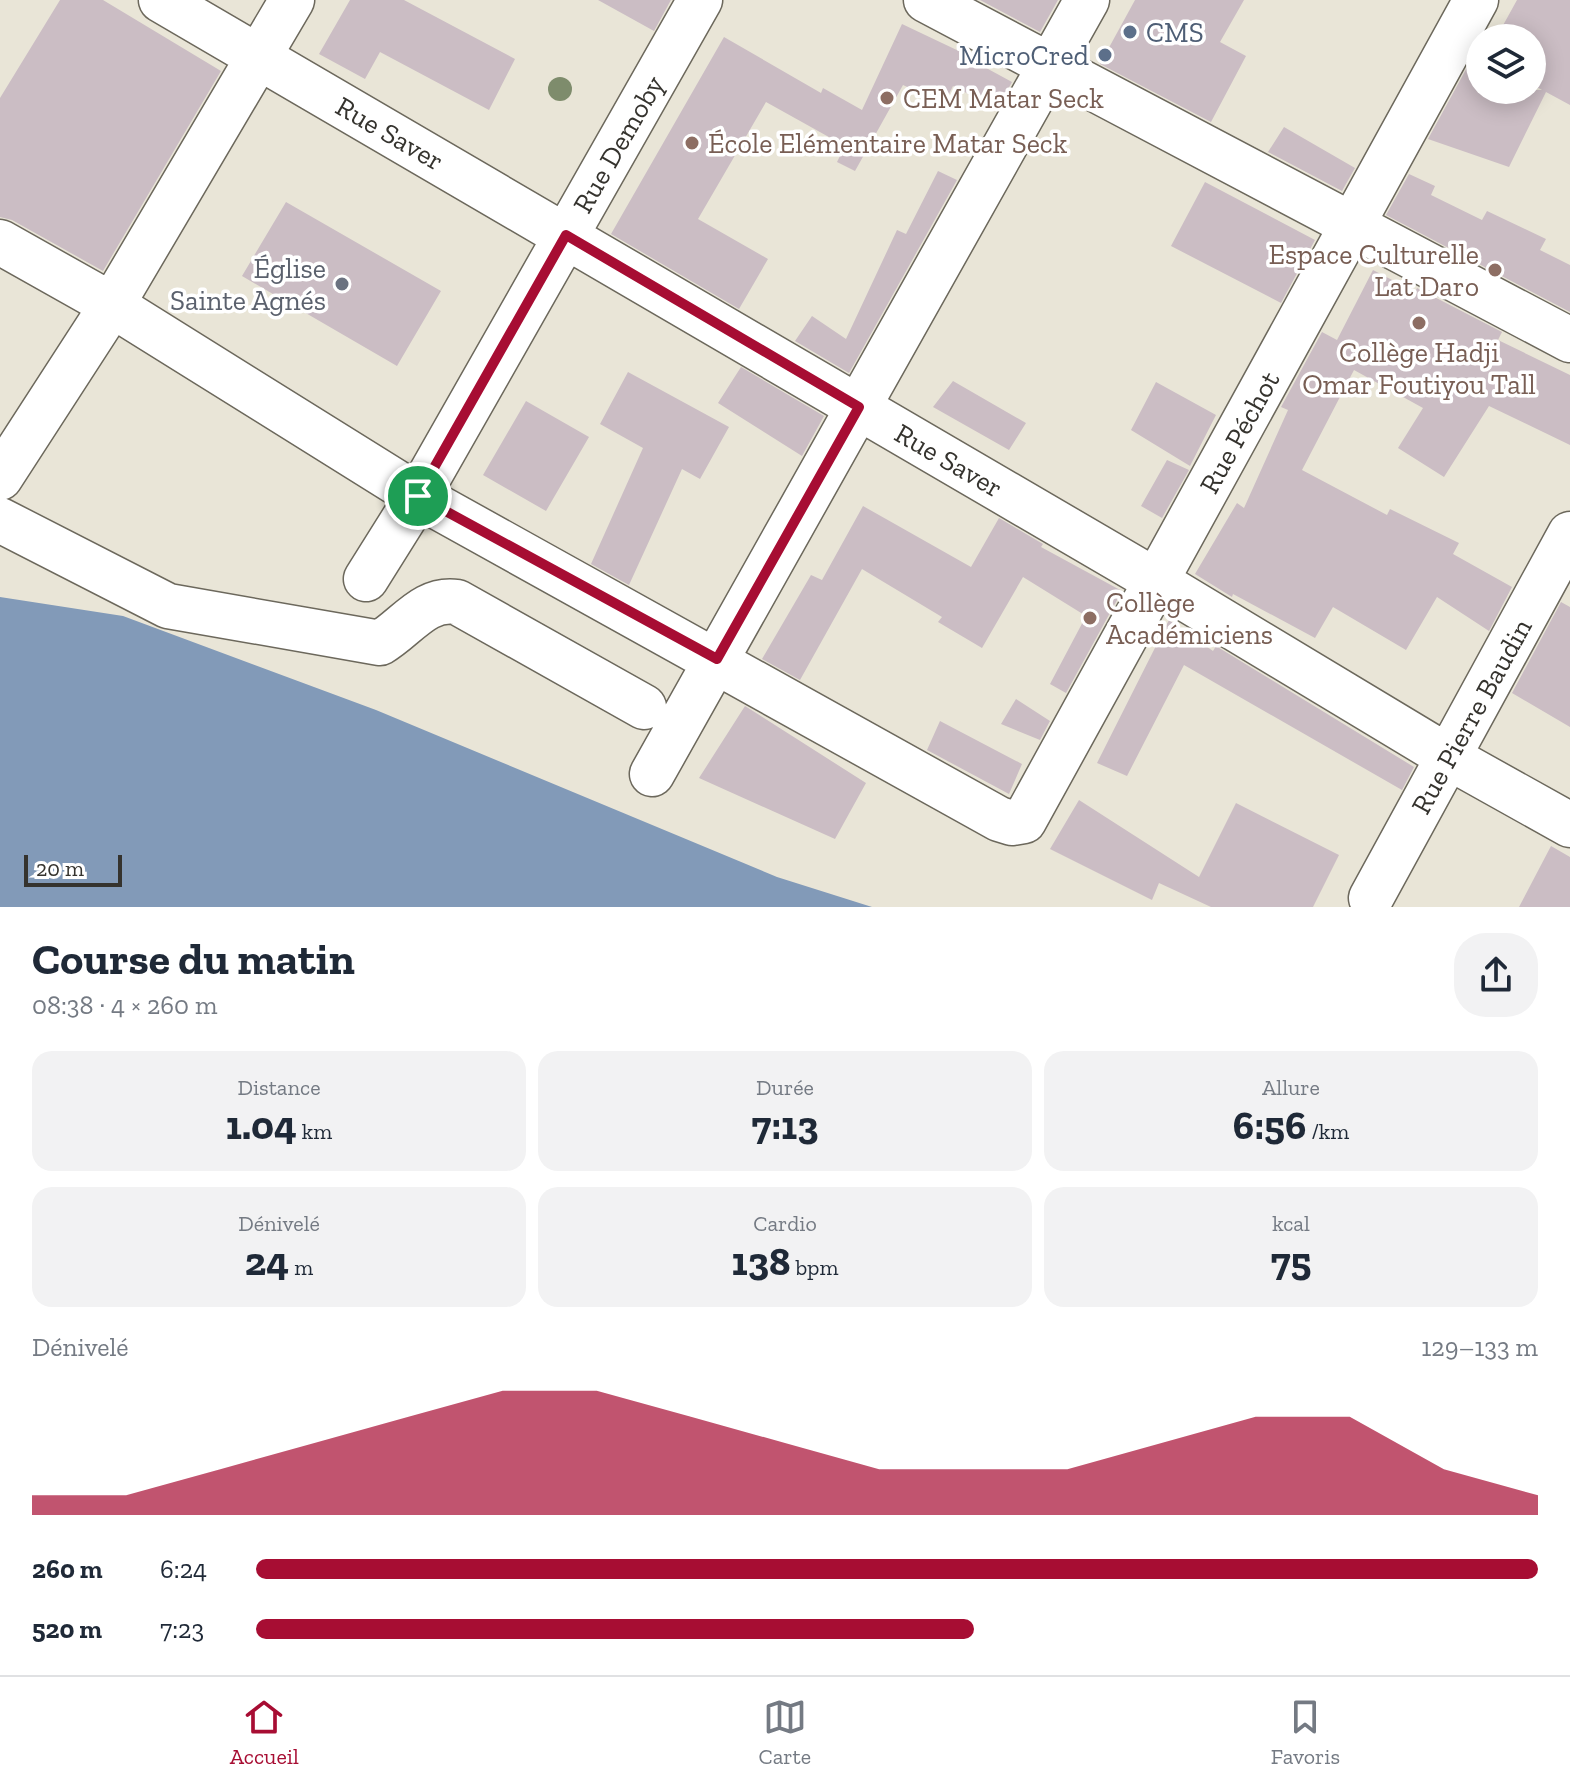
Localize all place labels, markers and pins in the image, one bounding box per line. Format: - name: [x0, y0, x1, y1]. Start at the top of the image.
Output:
- place label: CMS: [1146, 16, 1204, 49]
- marker: CMS: [1121, 23, 1139, 41]
- place label: MicroCred: [959, 39, 1089, 72]
- marker: MicroCred: [1096, 46, 1114, 64]
- place label: CEM Matar Seck: [903, 82, 1104, 115]
- marker: CEM Matar Seck: [878, 89, 896, 107]
- place label: École Elémentaire Matar Seck: [708, 127, 1068, 160]
- marker: École Elémentaire Matar Seck: [683, 134, 701, 152]
- place label: Espace Culturelle Lat Daro: [1269, 238, 1479, 303]
- place label: Église Sainte Agnés: [170, 252, 326, 317]
- marker: Espace Culturelle Lat Daro: [1486, 261, 1504, 279]
- marker: Église Sainte Agnés: [333, 275, 351, 293]
- marker: Collège Hadji Omar Foutiyou Tall: [1410, 314, 1428, 332]
- place label: Collège Hadji Omar Foutiyou Tall: [1302, 336, 1536, 401]
- pin: [384, 462, 452, 530]
- place label: Collège Académiciens: [1106, 586, 1273, 651]
- marker: Collège Académiciens: [1081, 609, 1099, 627]

